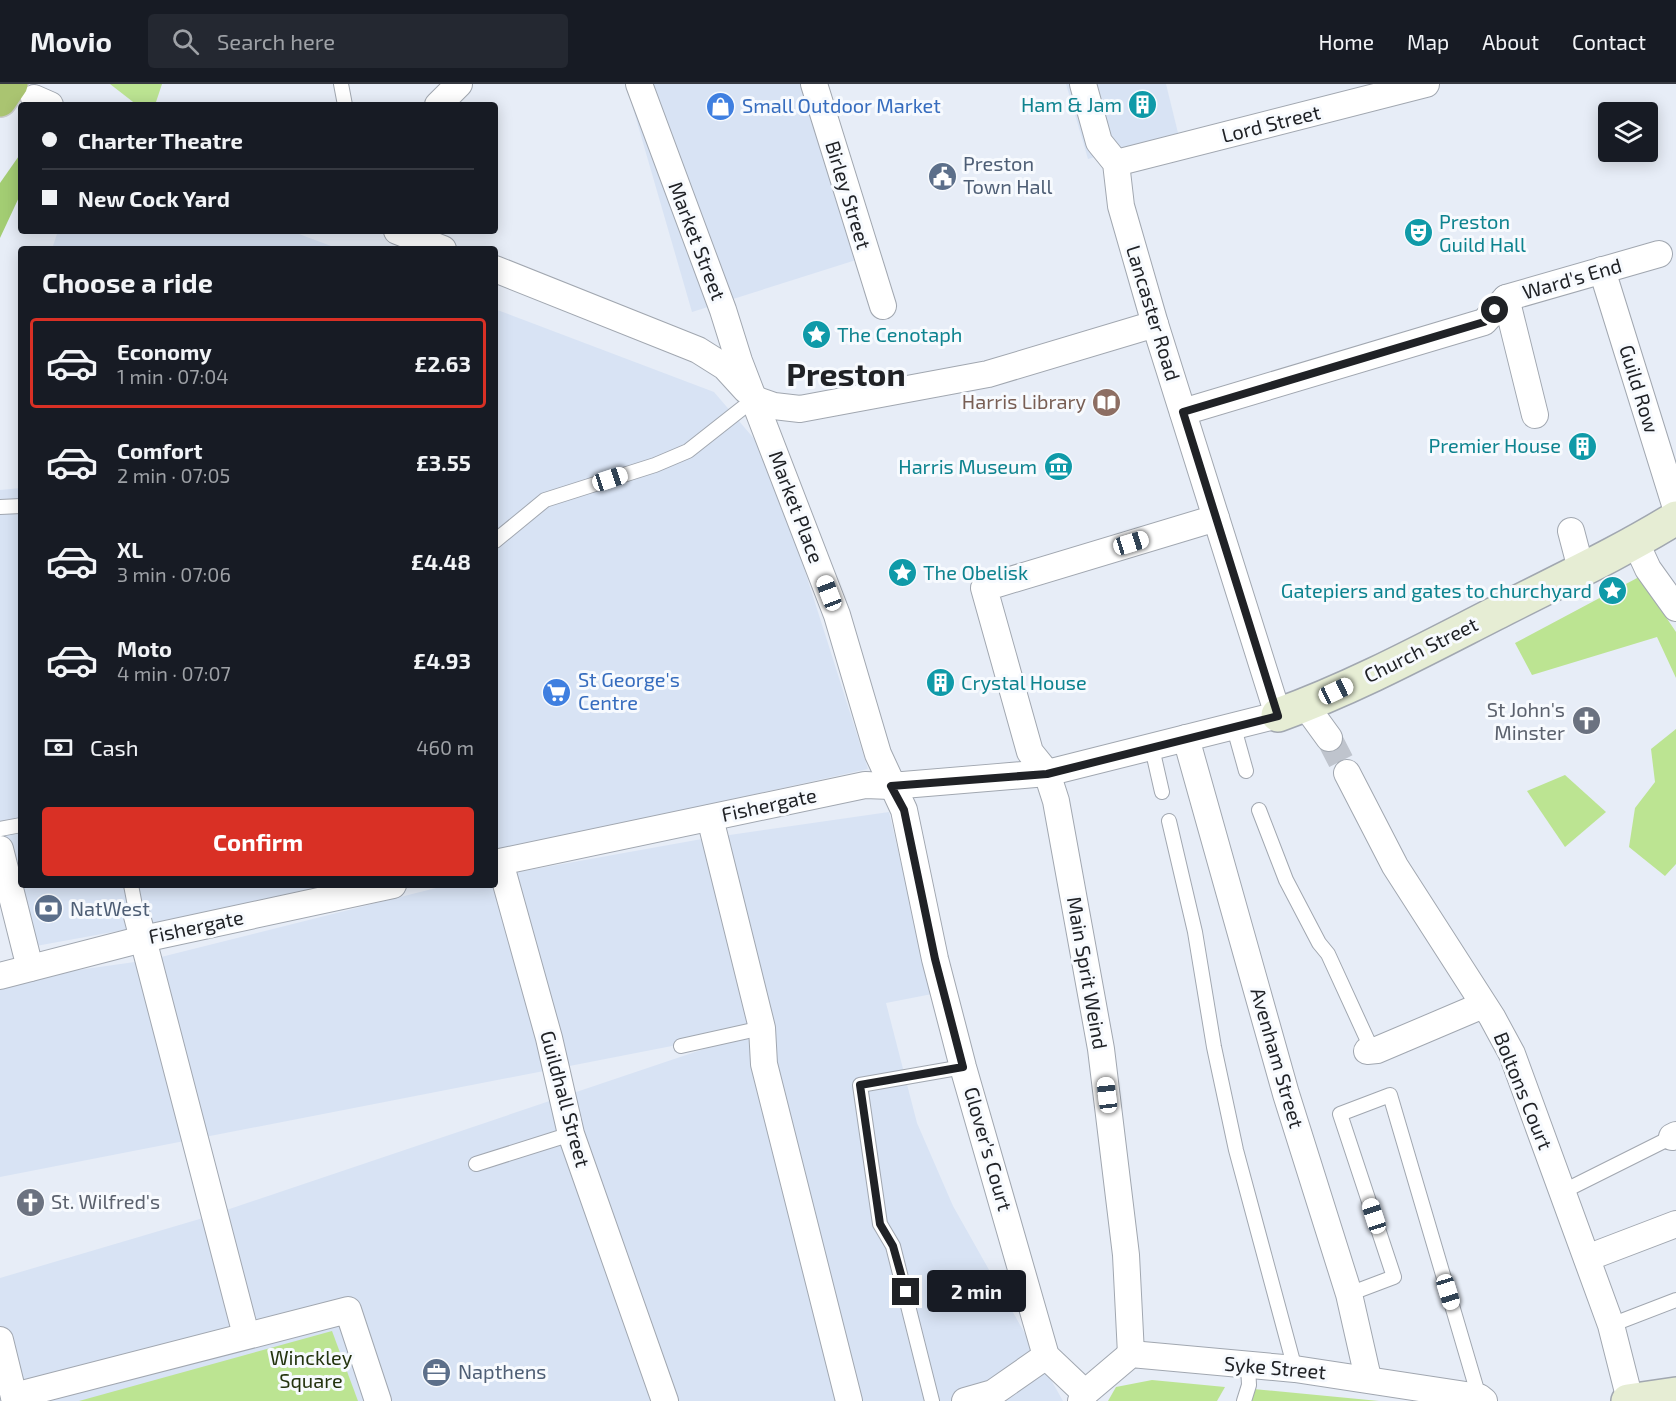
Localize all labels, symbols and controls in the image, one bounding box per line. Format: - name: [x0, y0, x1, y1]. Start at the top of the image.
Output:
- search box: [148, 14, 568, 68]
- text: Movio: [30, 24, 112, 58]
- icon: search: [169, 25, 202, 58]
- text: Search here: [217, 28, 335, 54]
- text: Home: [1318, 29, 1374, 54]
- text: Map: [1407, 29, 1449, 54]
- text: About: [1482, 29, 1539, 54]
- text: Contact: [1572, 29, 1646, 54]
- building icon: Ham & Jam: [1127, 89, 1159, 121]
- shop icon: Small Outdoor Market: [705, 90, 737, 122]
- place label: Ham & Jam: [1021, 92, 1122, 116]
- place label: Small Outdoor Market: [742, 93, 941, 117]
- street label: Lord Street: [1219, 99, 1323, 147]
- map controls: [1598, 102, 1658, 162]
- button: layers: [1598, 102, 1658, 162]
- text: Charter Theatre: [78, 127, 243, 153]
- street label: Birley Street: [821, 138, 877, 252]
- place label: Preston Town Hall: [963, 151, 1053, 198]
- public building icon: Preston Town Hall: [926, 160, 958, 192]
- street label: Market Street: [664, 178, 732, 304]
- text: New Cock Yard: [78, 185, 230, 211]
- place label: Preston Guild Hall: [1439, 209, 1526, 256]
- theatre icon: Preston Guild Hall: [1402, 217, 1434, 249]
- street label: Lancaster Road: [1122, 242, 1186, 383]
- street label: Ward's End: [1519, 252, 1624, 304]
- text: Choose a ride: [42, 266, 213, 298]
- route start: [1481, 296, 1508, 323]
- place icon: The Cenotaph: [800, 319, 832, 351]
- place label: The Cenotaph: [837, 322, 962, 346]
- icon: car: [45, 336, 99, 390]
- text: Economy: [117, 338, 212, 364]
- street label: Guild Row: [1615, 342, 1665, 436]
- text: £2.63: [415, 350, 471, 376]
- district label: Preston: [786, 354, 906, 392]
- text: 1 min · 07:04: [117, 364, 229, 388]
- library icon: Harris Library: [1091, 386, 1123, 418]
- place label: Harris Library: [962, 389, 1086, 413]
- building icon: Premier House: [1566, 430, 1598, 462]
- place label: Premier House: [1428, 433, 1561, 457]
- icon: car: [45, 435, 99, 489]
- text: Comfort: [117, 437, 202, 463]
- street label: Market Place: [765, 447, 829, 566]
- text: £3.55: [416, 449, 471, 475]
- museum icon: Harris Museum: [1042, 451, 1074, 483]
- place label: Harris Museum: [898, 454, 1037, 478]
- text: 2 min · 07:05: [117, 463, 230, 487]
- car: [590, 465, 630, 493]
- car: [1111, 529, 1151, 557]
- icon: car: [45, 534, 99, 588]
- text: XL: [117, 536, 143, 562]
- text: £4.48: [411, 548, 471, 574]
- place icon: The Obelisk: [886, 557, 918, 589]
- place label: The Obelisk: [923, 560, 1028, 584]
- text: 3 min · 07:06: [117, 562, 231, 586]
- car: [814, 573, 844, 613]
- place icon: Gatepiers and gates to churchyard: [1597, 575, 1629, 607]
- place label: Gatepiers and gates to churchyard: [1281, 578, 1592, 602]
- street label: Church Street: [1360, 611, 1482, 687]
- icon: car: [45, 633, 99, 687]
- text: Moto: [117, 635, 172, 661]
- text: £4.93: [413, 647, 471, 673]
- text: 4 min · 07:07: [117, 661, 231, 685]
- place label: St George's Centre: [578, 667, 680, 714]
- building icon: Crystal House: [924, 667, 956, 699]
- place label: Crystal House: [961, 670, 1087, 694]
- car: [1316, 675, 1356, 707]
- supermarket icon: St George's Centre: [541, 676, 573, 708]
- place label: St John's Minster: [1487, 697, 1565, 744]
- church icon: St John's Minster: [1570, 705, 1602, 737]
- icon: cash: [42, 731, 75, 764]
- text: Cash: [90, 734, 139, 760]
- text: 460 m: [416, 735, 474, 759]
- street label: Fishergate: [719, 782, 819, 826]
- button: Confirm: [42, 807, 474, 876]
- bank icon: NatWest: [33, 893, 65, 925]
- street label: Main Sprit Weind: [1063, 895, 1113, 1051]
- place label: NatWest: [70, 896, 150, 920]
- street label: Fishergate: [146, 904, 246, 948]
- street label: Avenham Street: [1246, 985, 1310, 1131]
- street label: Guildhall Street: [536, 1028, 596, 1170]
- street label: Boltons Court: [1489, 1028, 1559, 1153]
- car: [1096, 1076, 1118, 1114]
- street label: Glover's Court: [960, 1084, 1018, 1214]
- church icon: St. Wilfred's: [14, 1186, 46, 1218]
- place label: St. Wilfred's: [51, 1189, 160, 1213]
- car: [1360, 1196, 1388, 1236]
- callout: 2 min: [927, 1271, 1026, 1313]
- car: [1434, 1272, 1462, 1312]
- route end: [892, 1278, 919, 1305]
- text: 2 min: [951, 1279, 1002, 1303]
- park label: Winckley Square: [270, 1345, 353, 1392]
- street label: Syke Street: [1223, 1351, 1327, 1383]
- office icon: Napthens: [421, 1356, 453, 1388]
- place label: Napthens: [458, 1359, 546, 1383]

